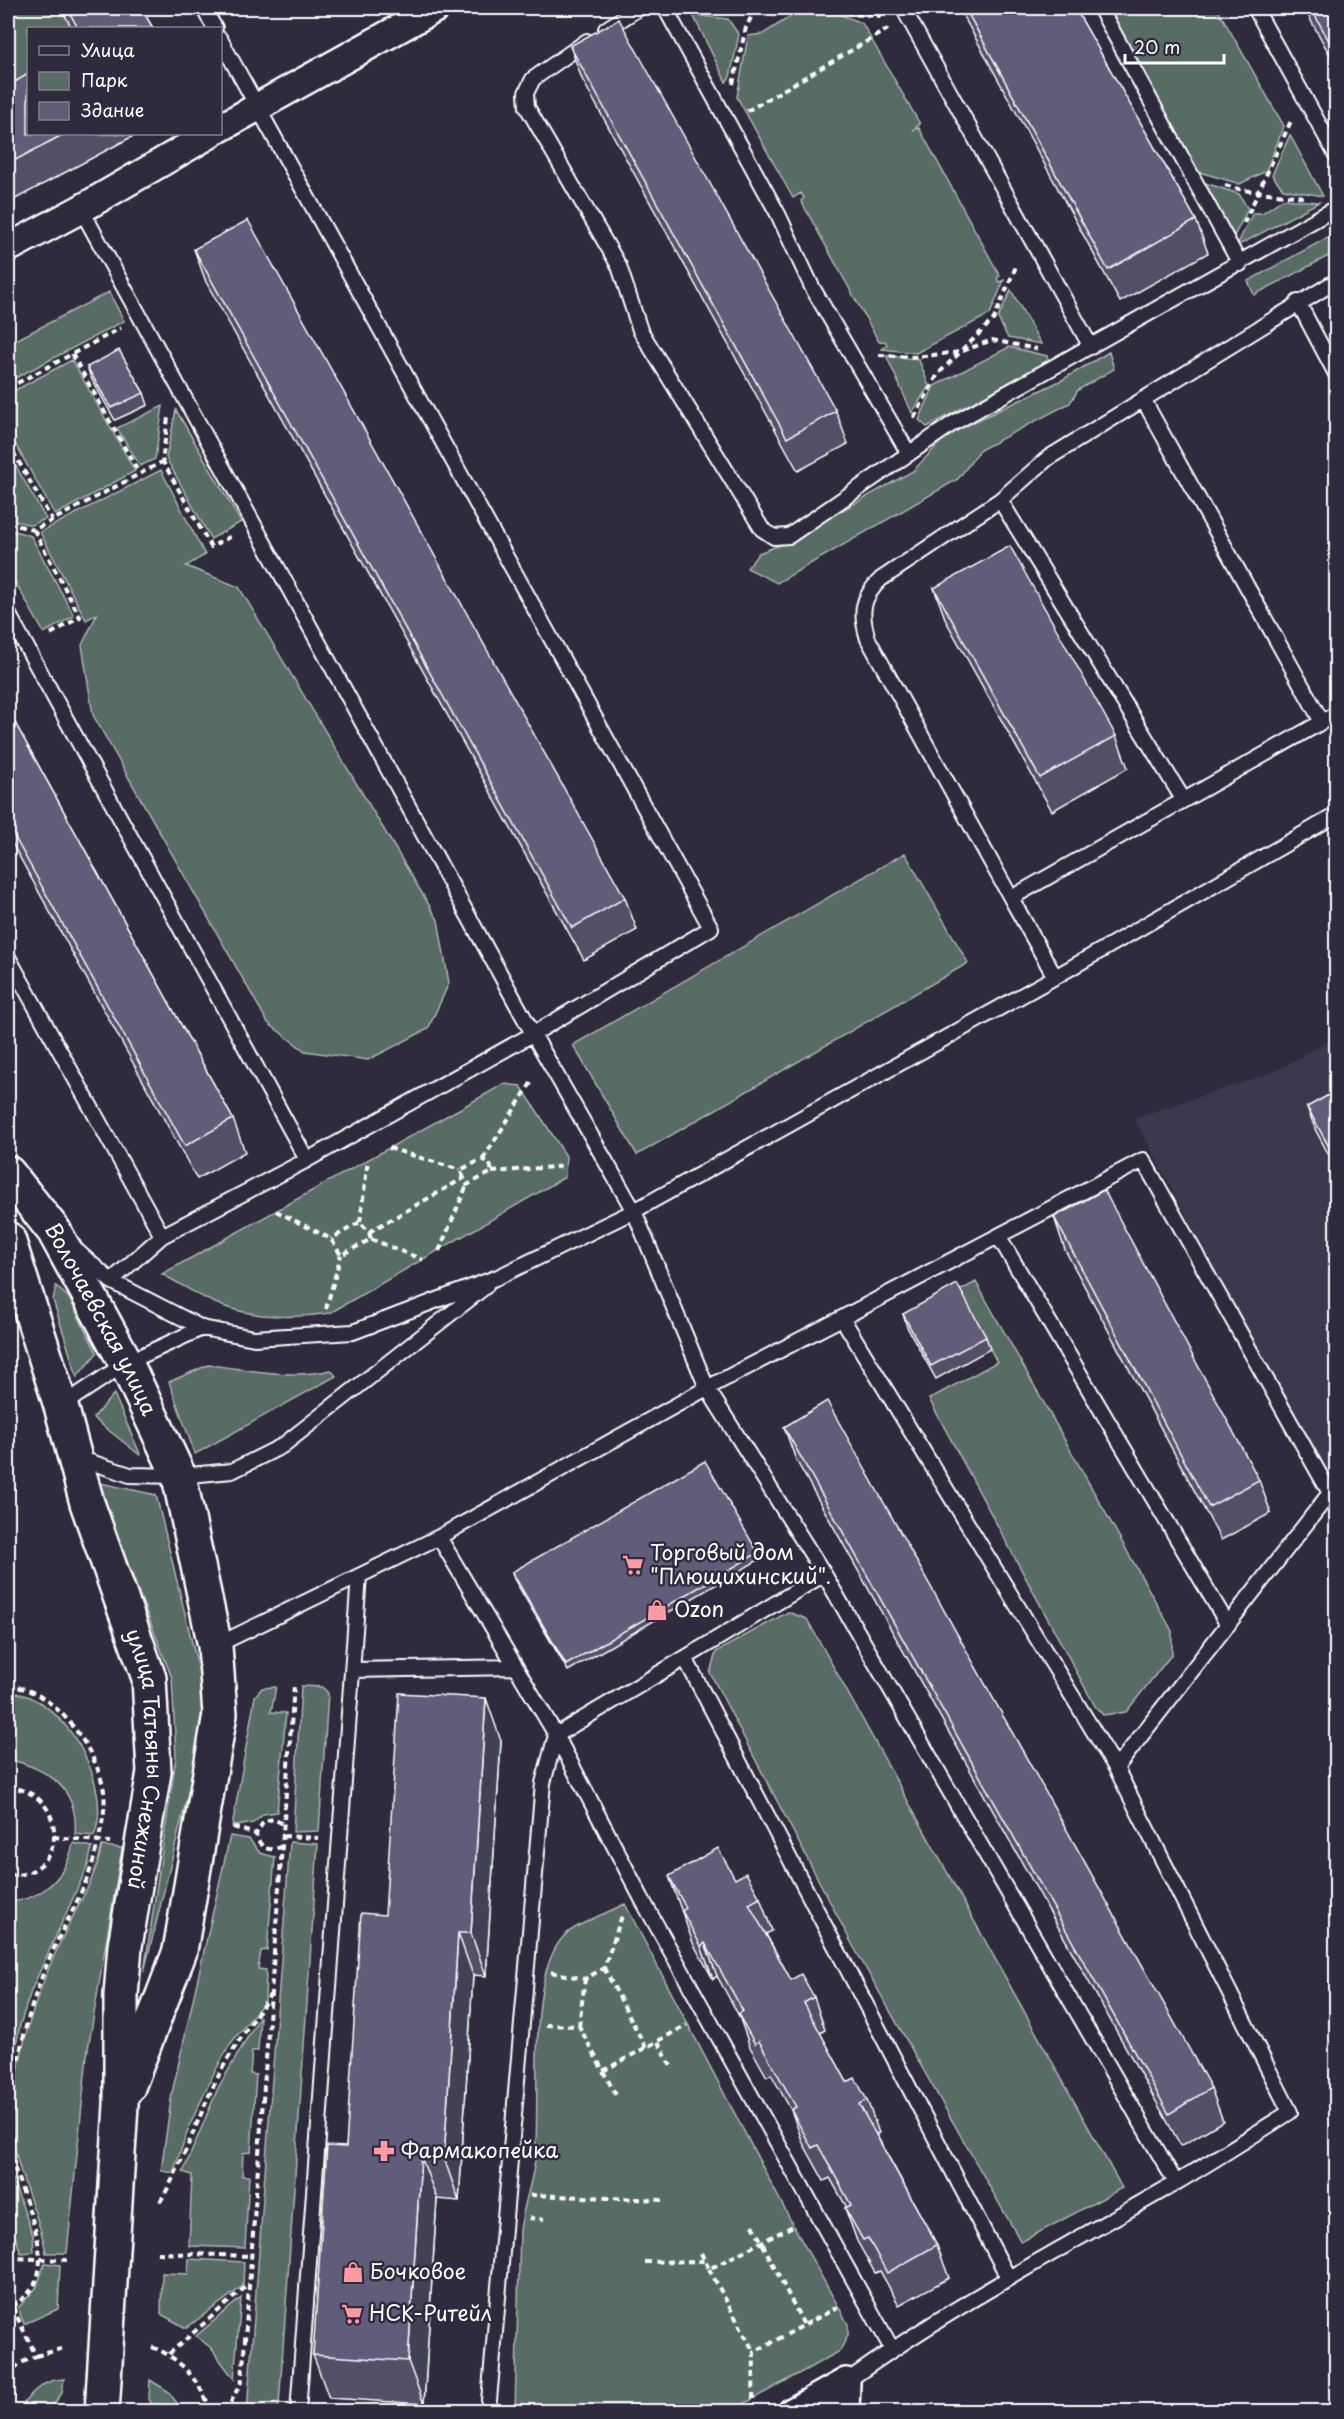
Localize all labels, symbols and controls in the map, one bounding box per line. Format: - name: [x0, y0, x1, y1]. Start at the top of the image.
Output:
- legend: [27, 27, 222, 135]
- scale bar: [1125, 27, 1224, 65]
- text: 20 m: [1134, 33, 1180, 60]
- text: Улица: [81, 36, 135, 63]
- text: Парк: [81, 66, 128, 93]
- text: Здание: [81, 96, 144, 123]
- street label: Волочаевская улица: [38, 1216, 167, 1421]
- place label: Торговый дом "Плющихинский".: [650, 1535, 831, 1591]
- supermarket icon: Торговый дом "Плющихинский".: [621, 1553, 645, 1577]
- place label: Ozon: [674, 1592, 724, 1624]
- shop icon: Ozon: [645, 1598, 669, 1622]
- street label: улица Татьяны Снежиной: [119, 1624, 172, 1892]
- place label: Фармакопейка: [401, 2133, 558, 2165]
- pharmacy icon: Фармакопейка: [372, 2139, 396, 2163]
- place label: Бочковое: [370, 2254, 466, 2286]
- shop icon: Бочковое: [341, 2260, 365, 2284]
- place label: НСК-Ритейл: [369, 2296, 492, 2328]
- supermarket icon: НСК-Ритейл: [340, 2302, 364, 2326]

